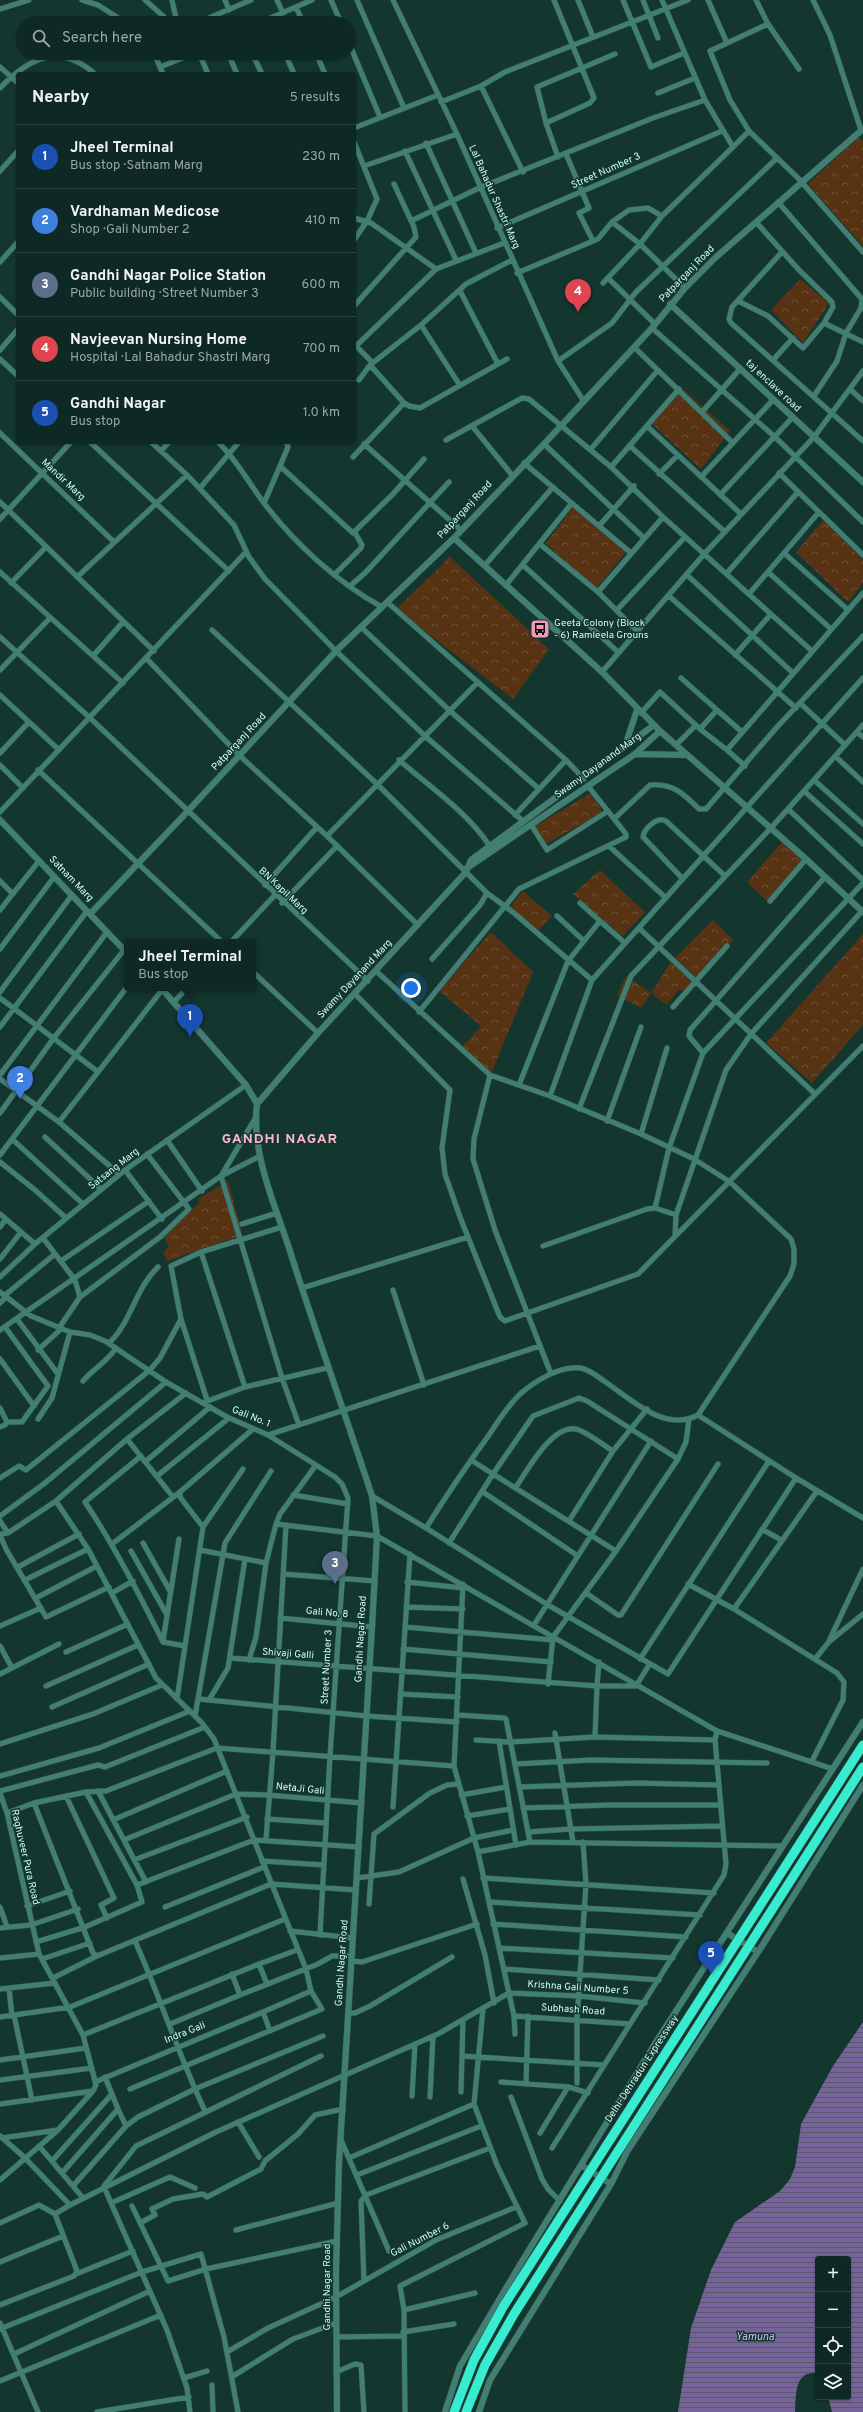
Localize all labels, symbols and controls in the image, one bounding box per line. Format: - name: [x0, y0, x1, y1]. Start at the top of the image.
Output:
- search box: [16, 16, 356, 60]
- icon: search: [30, 27, 52, 49]
- text: Search here: [62, 29, 142, 48]
- text: Nearby: [32, 87, 89, 109]
- text: 5 results: [290, 90, 340, 106]
- text: Jheel Terminal: [70, 139, 174, 158]
- street label: Lal Bahadur Shastri Marg: [465, 143, 523, 251]
- text: 1: [42, 149, 48, 165]
- text: 230 m: [302, 149, 340, 165]
- street label: Street Number 3: [569, 150, 643, 192]
- text: Bus stop · Satnam Marg: [70, 158, 203, 174]
- text: Vardhaman Medicose: [70, 203, 219, 222]
- text: 2: [41, 213, 49, 229]
- text: 410 m: [305, 213, 340, 229]
- text: Shop · Gali Number 2: [70, 222, 190, 238]
- street label: Patparganj Road: [656, 243, 718, 305]
- text: Gandhi Nagar Police Station: [70, 267, 266, 286]
- text: 3: [41, 277, 49, 293]
- text: 600 m: [302, 277, 340, 293]
- pin: 4: [565, 279, 591, 312]
- text: Public building · Street Number 3: [70, 286, 259, 302]
- text: Navjeevan Nursing Home: [70, 331, 247, 350]
- text: 4: [41, 341, 49, 357]
- text: 700 m: [303, 341, 340, 357]
- text: Hospital · Lal Bahadur Shastri Marg: [70, 350, 270, 366]
- street label: taj enclave road: [742, 357, 804, 415]
- text: Gandhi Nagar: [70, 395, 166, 414]
- text: 5: [41, 405, 49, 421]
- text: 1.0 km: [303, 405, 340, 421]
- text: Bus stop: [70, 414, 120, 430]
- street label: Mandir Marg: [38, 456, 88, 504]
- street label: Patparganj Road: [435, 478, 495, 542]
- place label: Geeta Colony (Block - 6) Ramleela Grouns: [554, 617, 649, 642]
- bus stop icon: Geeta Colony (Block - 6) Ramleela Grouns: [529, 618, 551, 640]
- street label: Patparganj Road: [209, 710, 269, 774]
- street label: Swamy Dayanand Marg: [552, 730, 644, 802]
- street label: Satnam Marg: [46, 853, 96, 905]
- street label: BN Kapil Marg: [255, 865, 311, 917]
- street label: Swamy Dayanand Marg: [315, 937, 395, 1021]
- popup: [124, 939, 256, 991]
- text: Jheel Terminal: [138, 948, 242, 967]
- text: Bus stop: [138, 967, 188, 983]
- your location: [401, 978, 421, 998]
- pin: 1: [177, 1004, 203, 1037]
- pin: 2: [7, 1066, 33, 1099]
- district label: GANDHI NAGAR: [222, 1131, 338, 1148]
- street label: Satsang Marg: [86, 1145, 142, 1193]
- street label: Gali No. 1: [230, 1403, 272, 1431]
- pin: 3: [322, 1551, 348, 1584]
- street label: Gandhi Nagar Road: [352, 1595, 370, 1683]
- street label: Gali No. 8: [305, 1605, 349, 1621]
- street label: Street Number 3: [319, 1629, 335, 1705]
- street label: Shivaji Galli: [262, 1646, 314, 1662]
- street label: NetaJi Gali: [275, 1780, 325, 1798]
- street label: Raghuveer Pura Road: [8, 1808, 42, 1906]
- street label: Gandhi Nagar Road: [332, 1919, 352, 2007]
- pin: 5: [698, 1941, 724, 1974]
- street label: Krishna Gali Number 5: [527, 1978, 629, 1998]
- street label: Subhash Road: [541, 2001, 605, 2019]
- street label: Delhi-Dehradun Expressway: [602, 2013, 682, 2125]
- street label: Indra Gali: [163, 2019, 207, 2047]
- street label: Gali Number 6: [388, 2220, 452, 2260]
- street label: Gandhi Nagar Road: [321, 2244, 334, 2330]
- map controls: [815, 2256, 851, 2400]
- button: +: [815, 2256, 851, 2292]
- button: −: [815, 2292, 851, 2328]
- button: locate: [815, 2328, 851, 2364]
- water label: Yamuna: [736, 2330, 774, 2344]
- button: layers: [815, 2364, 851, 2400]

